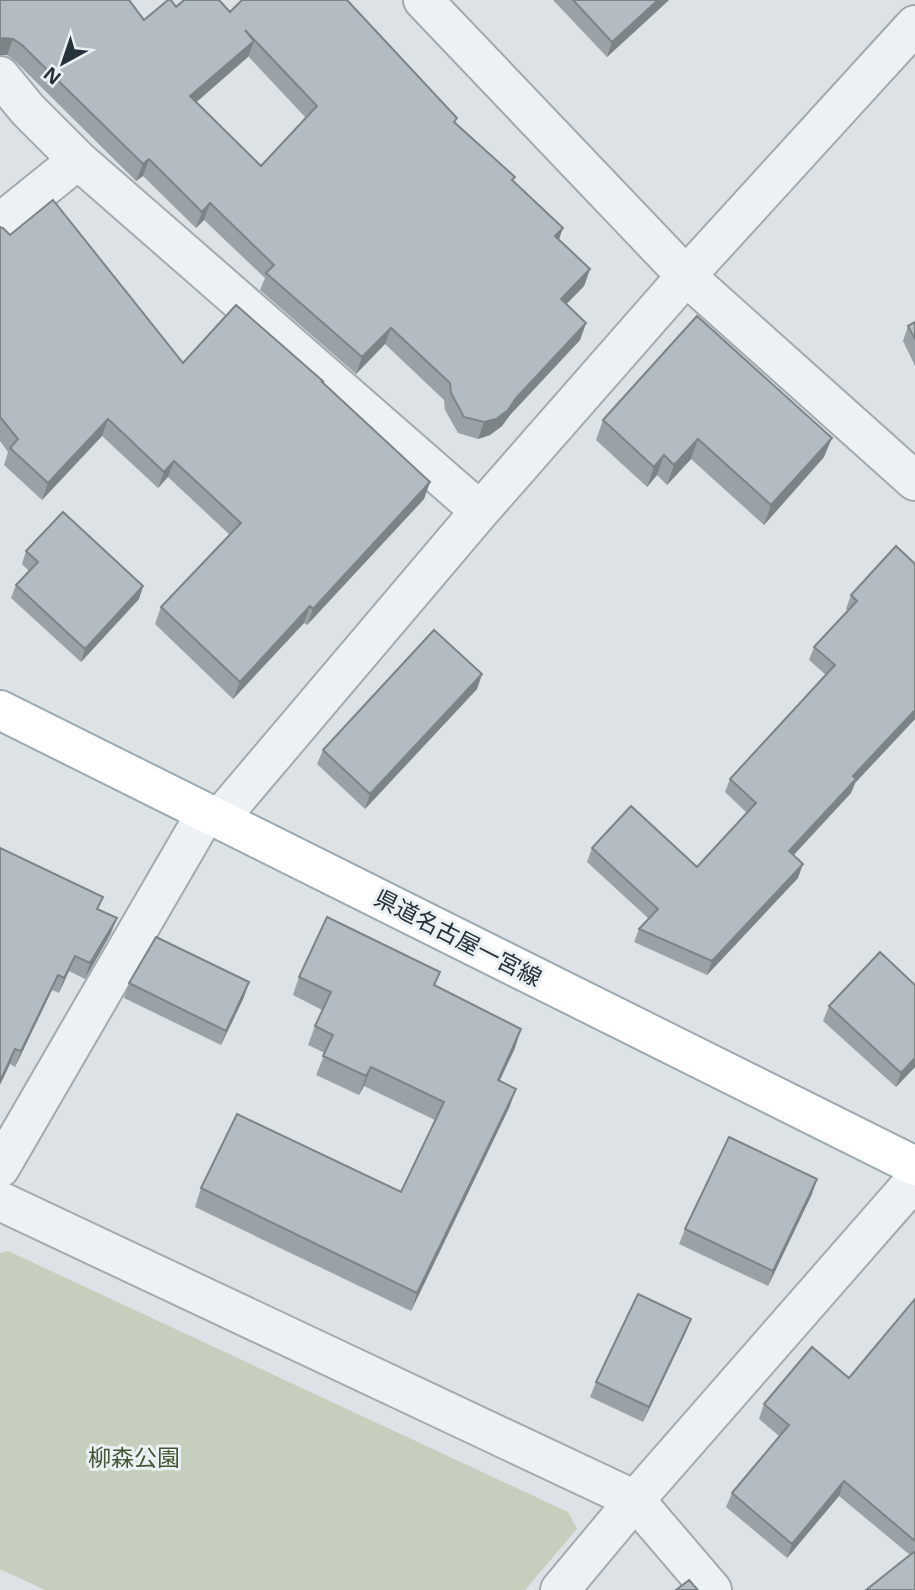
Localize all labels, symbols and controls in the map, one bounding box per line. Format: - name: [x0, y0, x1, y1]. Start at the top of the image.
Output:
- north arrow: [28, 28, 98, 98]
- text: N: [38, 61, 66, 91]
- street label: 県道名古屋一宮線: [369, 881, 548, 993]
- park label: 柳森公園: [88, 1441, 180, 1473]

